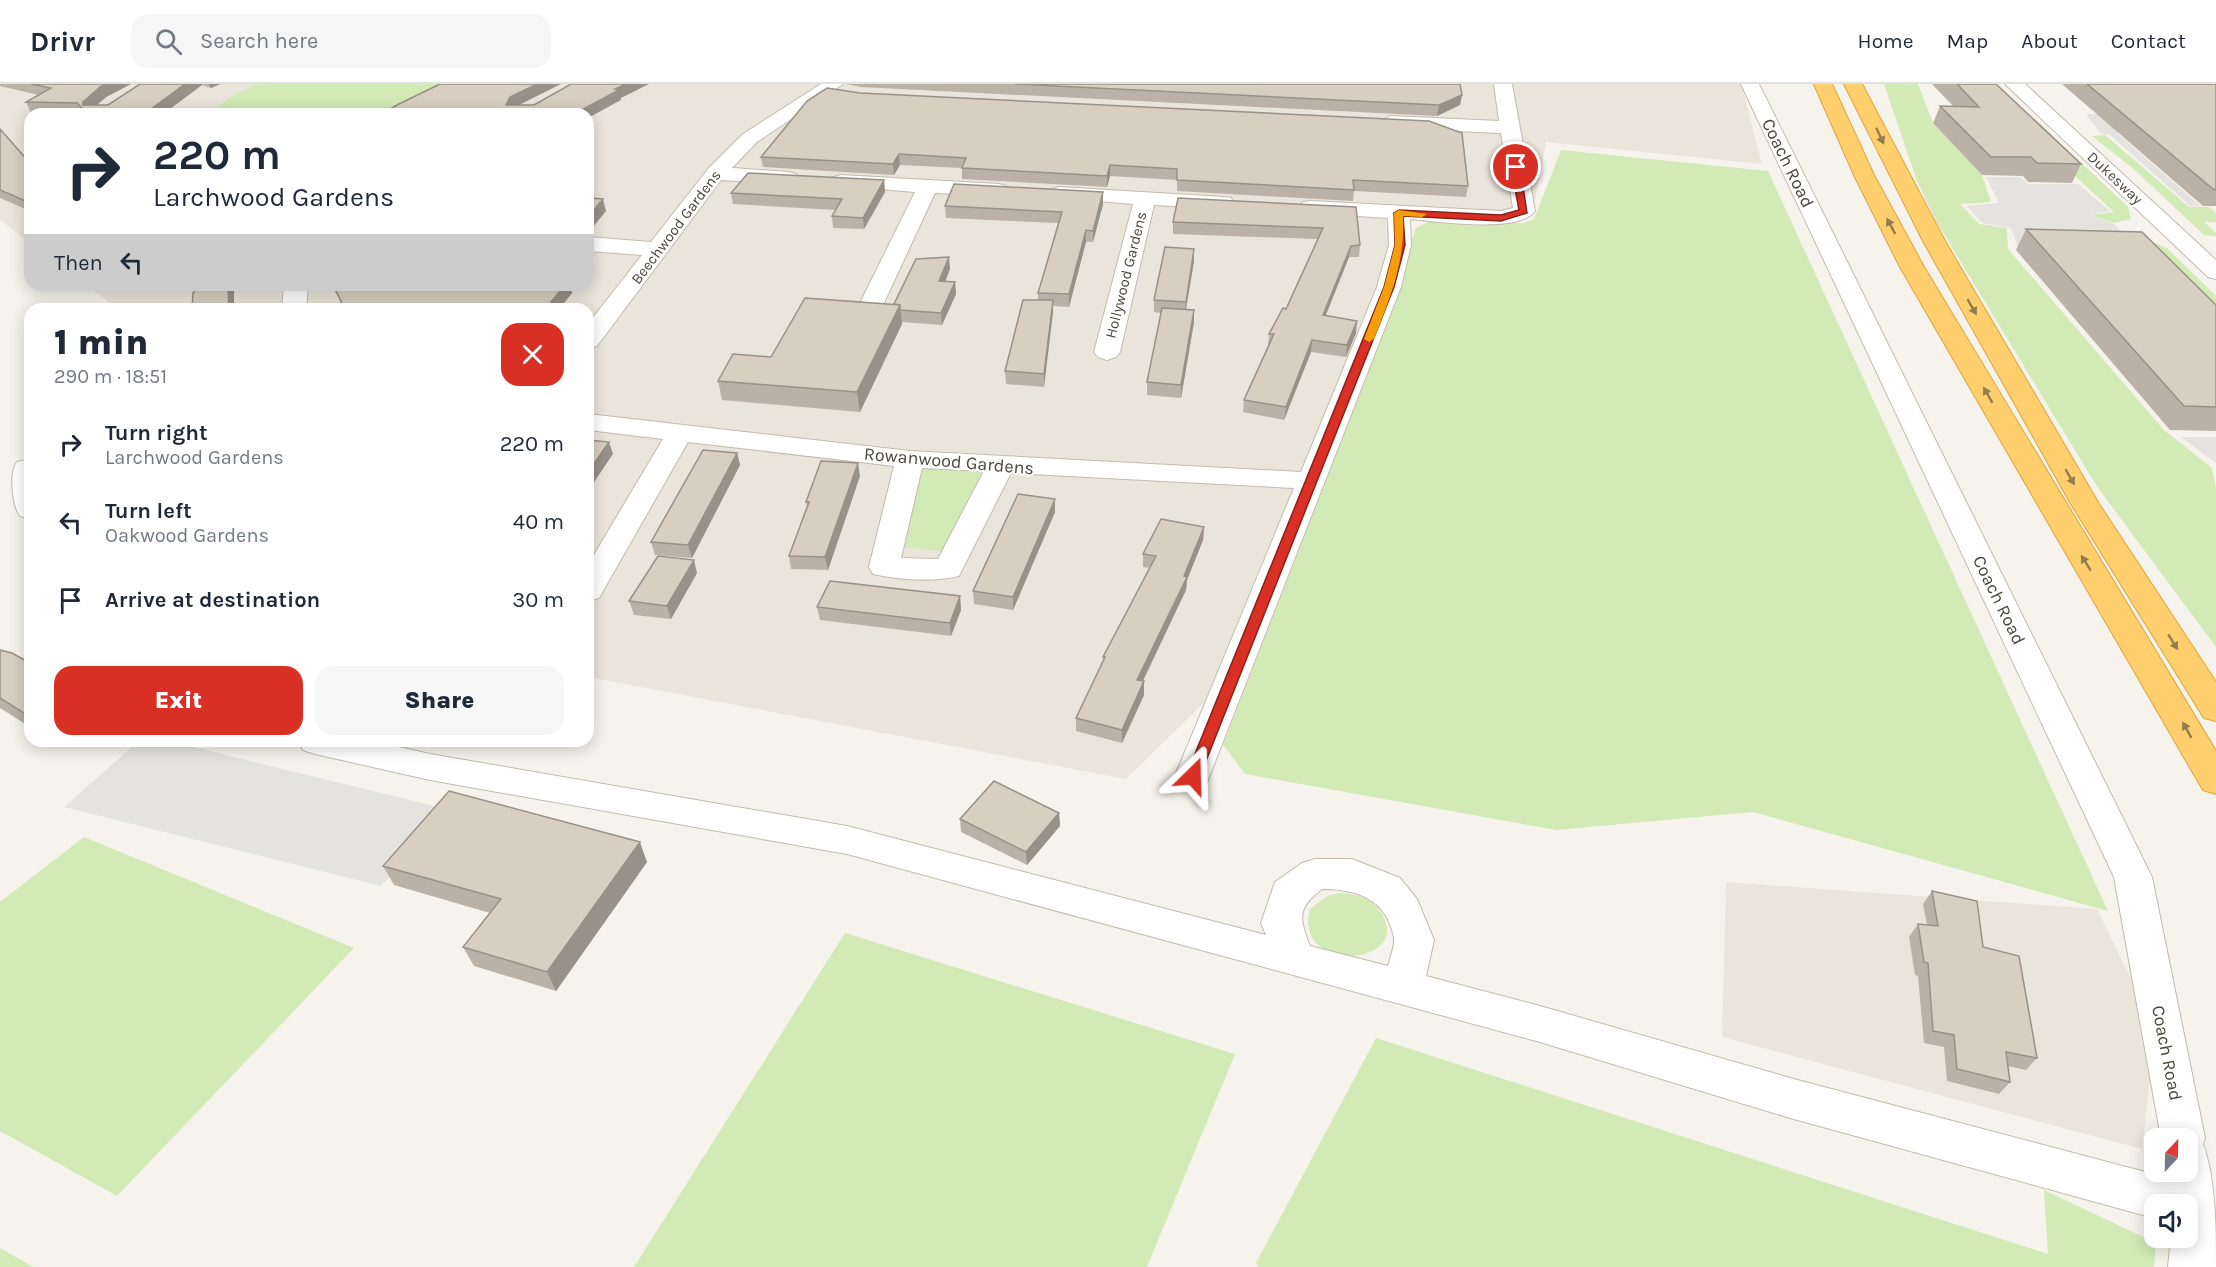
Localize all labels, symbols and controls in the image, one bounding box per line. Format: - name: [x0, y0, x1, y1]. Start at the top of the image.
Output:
- search box: [131, 14, 551, 68]
- text: Drivr: [30, 25, 95, 58]
- icon: search: [152, 25, 185, 58]
- text: Search here: [200, 28, 318, 54]
- text: Home: [1858, 29, 1914, 53]
- text: Map: [1947, 29, 1988, 53]
- text: About: [2021, 29, 2078, 53]
- text: Contact: [2111, 29, 2186, 53]
- street label: Coach Road: [1757, 115, 1819, 211]
- one-way arrow: [1875, 128, 1884, 145]
- text: 220 m: [153, 130, 281, 180]
- icon: right: [54, 132, 132, 210]
- pin: [1490, 141, 1541, 192]
- street label: Dukesway: [2084, 148, 2146, 208]
- icon: arrive: [1499, 150, 1532, 183]
- street label: Beechwood Gardens: [627, 166, 725, 288]
- text: Larchwood Gardens: [153, 181, 394, 213]
- street label: Hollywood Gardens: [1102, 210, 1150, 340]
- one-way arrow: [1886, 217, 1896, 234]
- icon: left: [115, 246, 148, 279]
- text: Then: [54, 250, 103, 276]
- one-way arrow: [1967, 299, 1977, 316]
- text: 1 min: [54, 321, 148, 363]
- button: close: [501, 323, 564, 386]
- text: 290 m · 18:51: [54, 365, 167, 388]
- one-way arrow: [1982, 387, 1993, 403]
- text: Turn right: [105, 420, 208, 446]
- icon: right: [54, 428, 87, 461]
- text: 220 m: [500, 431, 564, 457]
- street label: Rowanwood Gardens: [863, 443, 1035, 479]
- text: Larchwood Gardens: [105, 446, 284, 469]
- one-way arrow: [2064, 468, 2074, 485]
- text: Turn left: [105, 498, 192, 524]
- icon: left: [54, 506, 87, 539]
- text: 40 m: [513, 509, 564, 535]
- text: Oakwood Gardens: [105, 524, 269, 547]
- street label: Coach Road: [1968, 552, 2030, 648]
- one-way arrow: [2081, 555, 2092, 571]
- icon: arrive: [54, 584, 87, 617]
- text: Arrive at destination: [105, 587, 320, 613]
- text: 30 m: [512, 587, 564, 613]
- one-way arrow: [2167, 634, 2178, 650]
- button: Exit: [54, 666, 303, 735]
- button: Share: [315, 666, 564, 735]
- one-way arrow: [2182, 721, 2192, 738]
- position arrow: [1161, 744, 1225, 808]
- street label: Coach Road: [2147, 1003, 2187, 1103]
- north arrow: [2144, 1128, 2198, 1182]
- map controls: [2144, 1128, 2198, 1248]
- button: sound: [2144, 1194, 2198, 1248]

